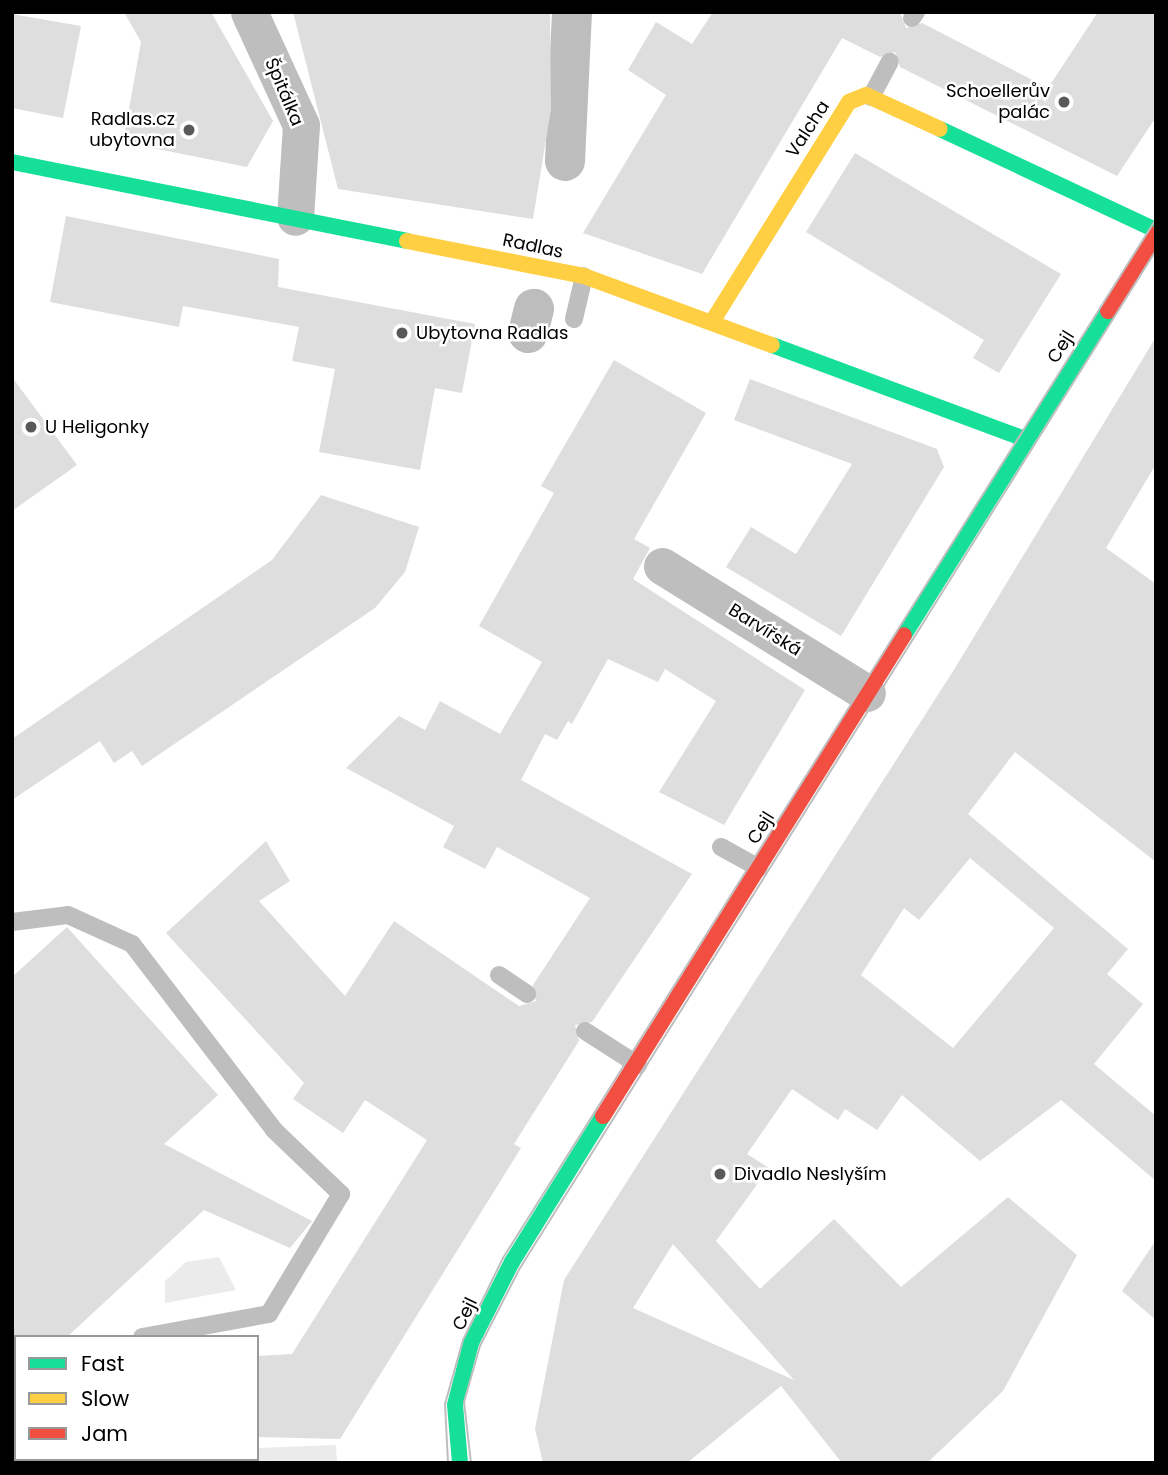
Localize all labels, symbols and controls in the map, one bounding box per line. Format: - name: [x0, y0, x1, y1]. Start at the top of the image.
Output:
- street label: Špitálka: [260, 55, 308, 129]
- place label: Schoellerův palác: [946, 81, 1050, 124]
- marker: Schoellerův palác: [1056, 94, 1072, 110]
- street label: Valcha: [782, 97, 834, 161]
- place label: Radlas.cz ubytovna: [89, 109, 175, 152]
- marker: Radlas.cz ubytovna: [181, 122, 197, 138]
- street label: Radlas: [501, 229, 565, 263]
- place label: Ubytovna Radlas: [416, 322, 568, 344]
- marker: Ubytovna Radlas: [394, 325, 410, 341]
- street label: Cejl: [1043, 327, 1079, 367]
- place label: U Heligonky: [45, 416, 149, 438]
- marker: U Heligonky: [23, 419, 39, 435]
- street label: Barvířská: [725, 599, 805, 661]
- street label: Cejl: [743, 808, 779, 848]
- place label: Divadlo Neslyším: [734, 1163, 886, 1185]
- marker: Divadlo Neslyším: [712, 1166, 728, 1182]
- street label: Cejl: [448, 1294, 482, 1334]
- legend: [14, 1335, 259, 1461]
- text: Fast: [81, 1349, 124, 1378]
- text: Slow: [81, 1384, 129, 1413]
- text: Jam: [81, 1419, 128, 1448]

